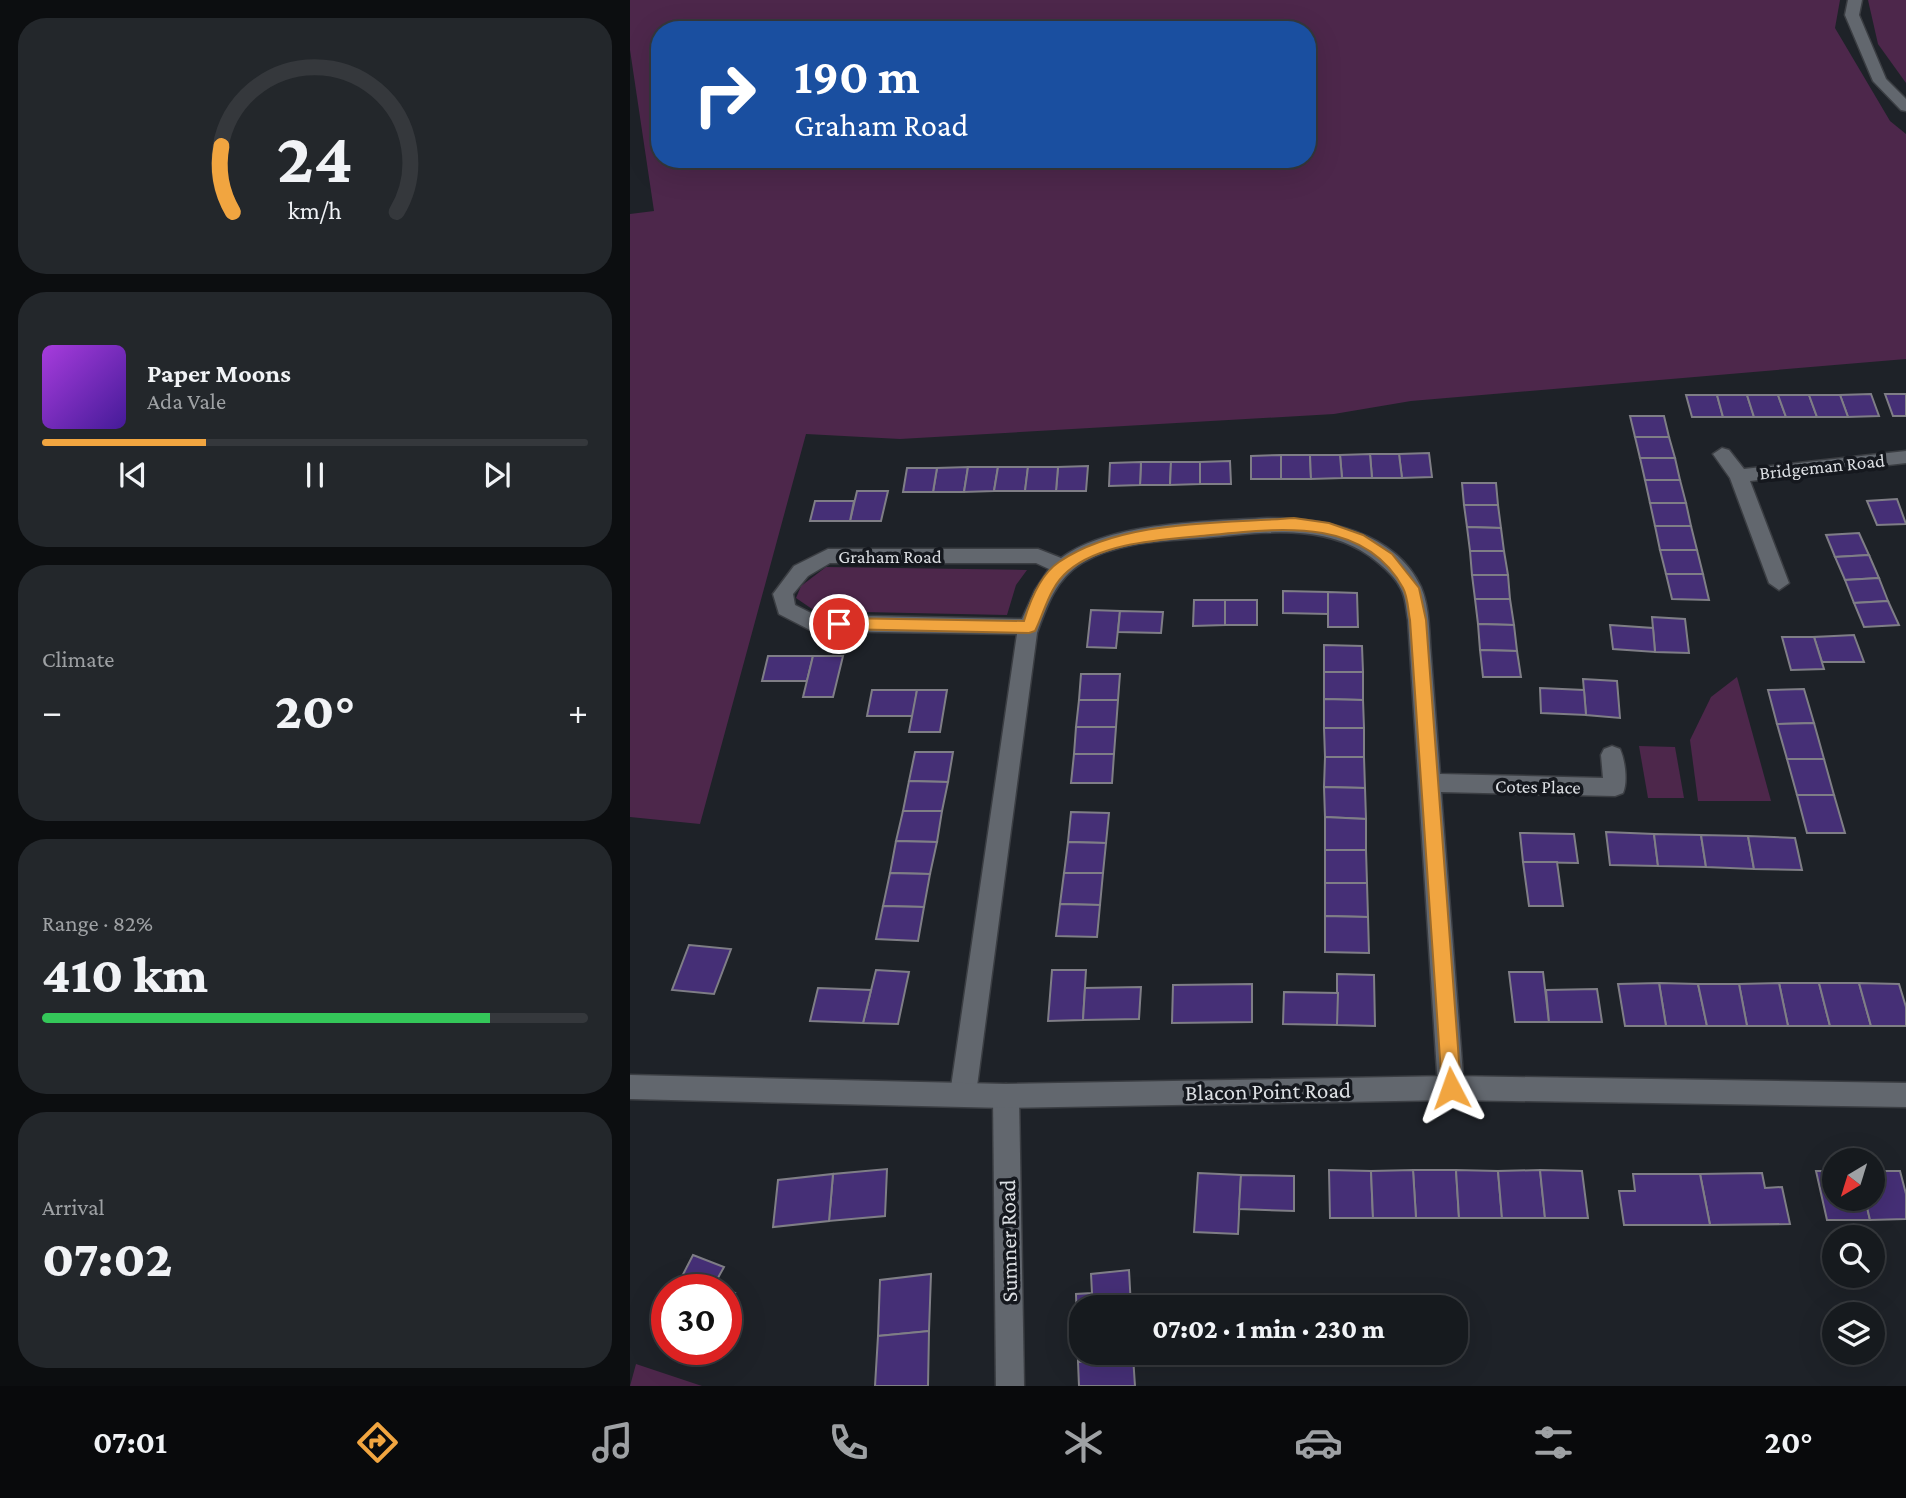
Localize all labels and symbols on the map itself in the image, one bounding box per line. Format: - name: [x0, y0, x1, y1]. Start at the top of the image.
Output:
- street label: Bridgeman Road: [1758, 449, 1886, 484]
- street label: Graham Road: [838, 546, 942, 567]
- pin: [809, 594, 869, 654]
- street label: Cotes Place: [1495, 775, 1581, 798]
- position arrow: [1414, 1051, 1488, 1125]
- street label: Blacon Point Road: [1185, 1077, 1351, 1105]
- north arrow: [1822, 1148, 1885, 1211]
- street label: Sumner Road: [994, 1179, 1022, 1303]
- speed limit sign: 30: [651, 1274, 742, 1365]

